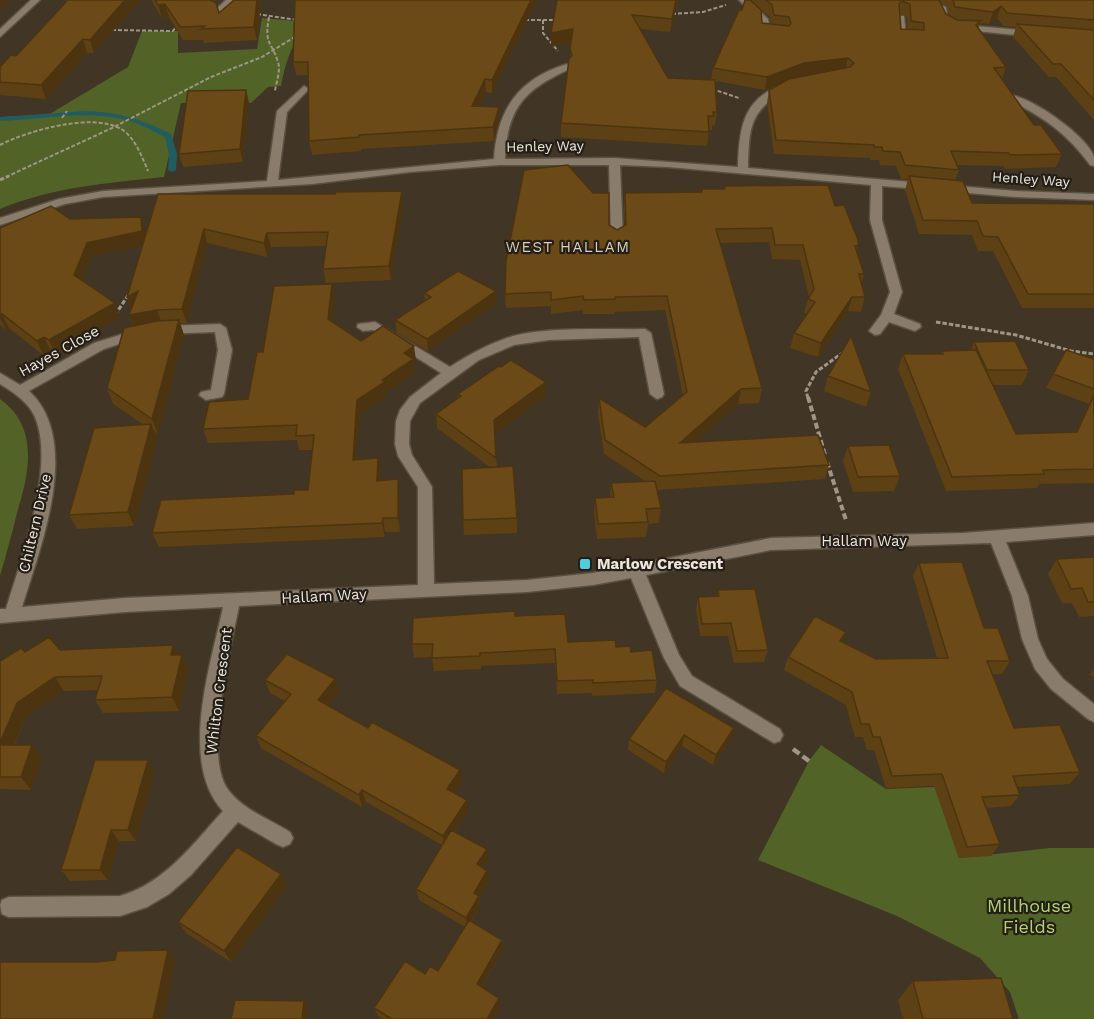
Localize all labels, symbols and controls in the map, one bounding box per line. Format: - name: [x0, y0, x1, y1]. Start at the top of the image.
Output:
- street label: Henley Way: [506, 137, 585, 155]
- street label: Henley Way: [992, 168, 1071, 190]
- district label: WEST HALLAM: [506, 238, 630, 256]
- street label: Hayes Close: [16, 322, 102, 380]
- street label: Chiltern Drive: [15, 472, 55, 574]
- street label: Hallam Way: [821, 532, 907, 550]
- place label: Marlow Crescent: [597, 555, 724, 573]
- marker: Marlow Crescent: [578, 557, 592, 571]
- street label: Hallam Way: [281, 585, 368, 607]
- street label: Whilton Crescent: [202, 626, 236, 755]
- park label: Millhouse Fields: [987, 895, 1071, 937]

